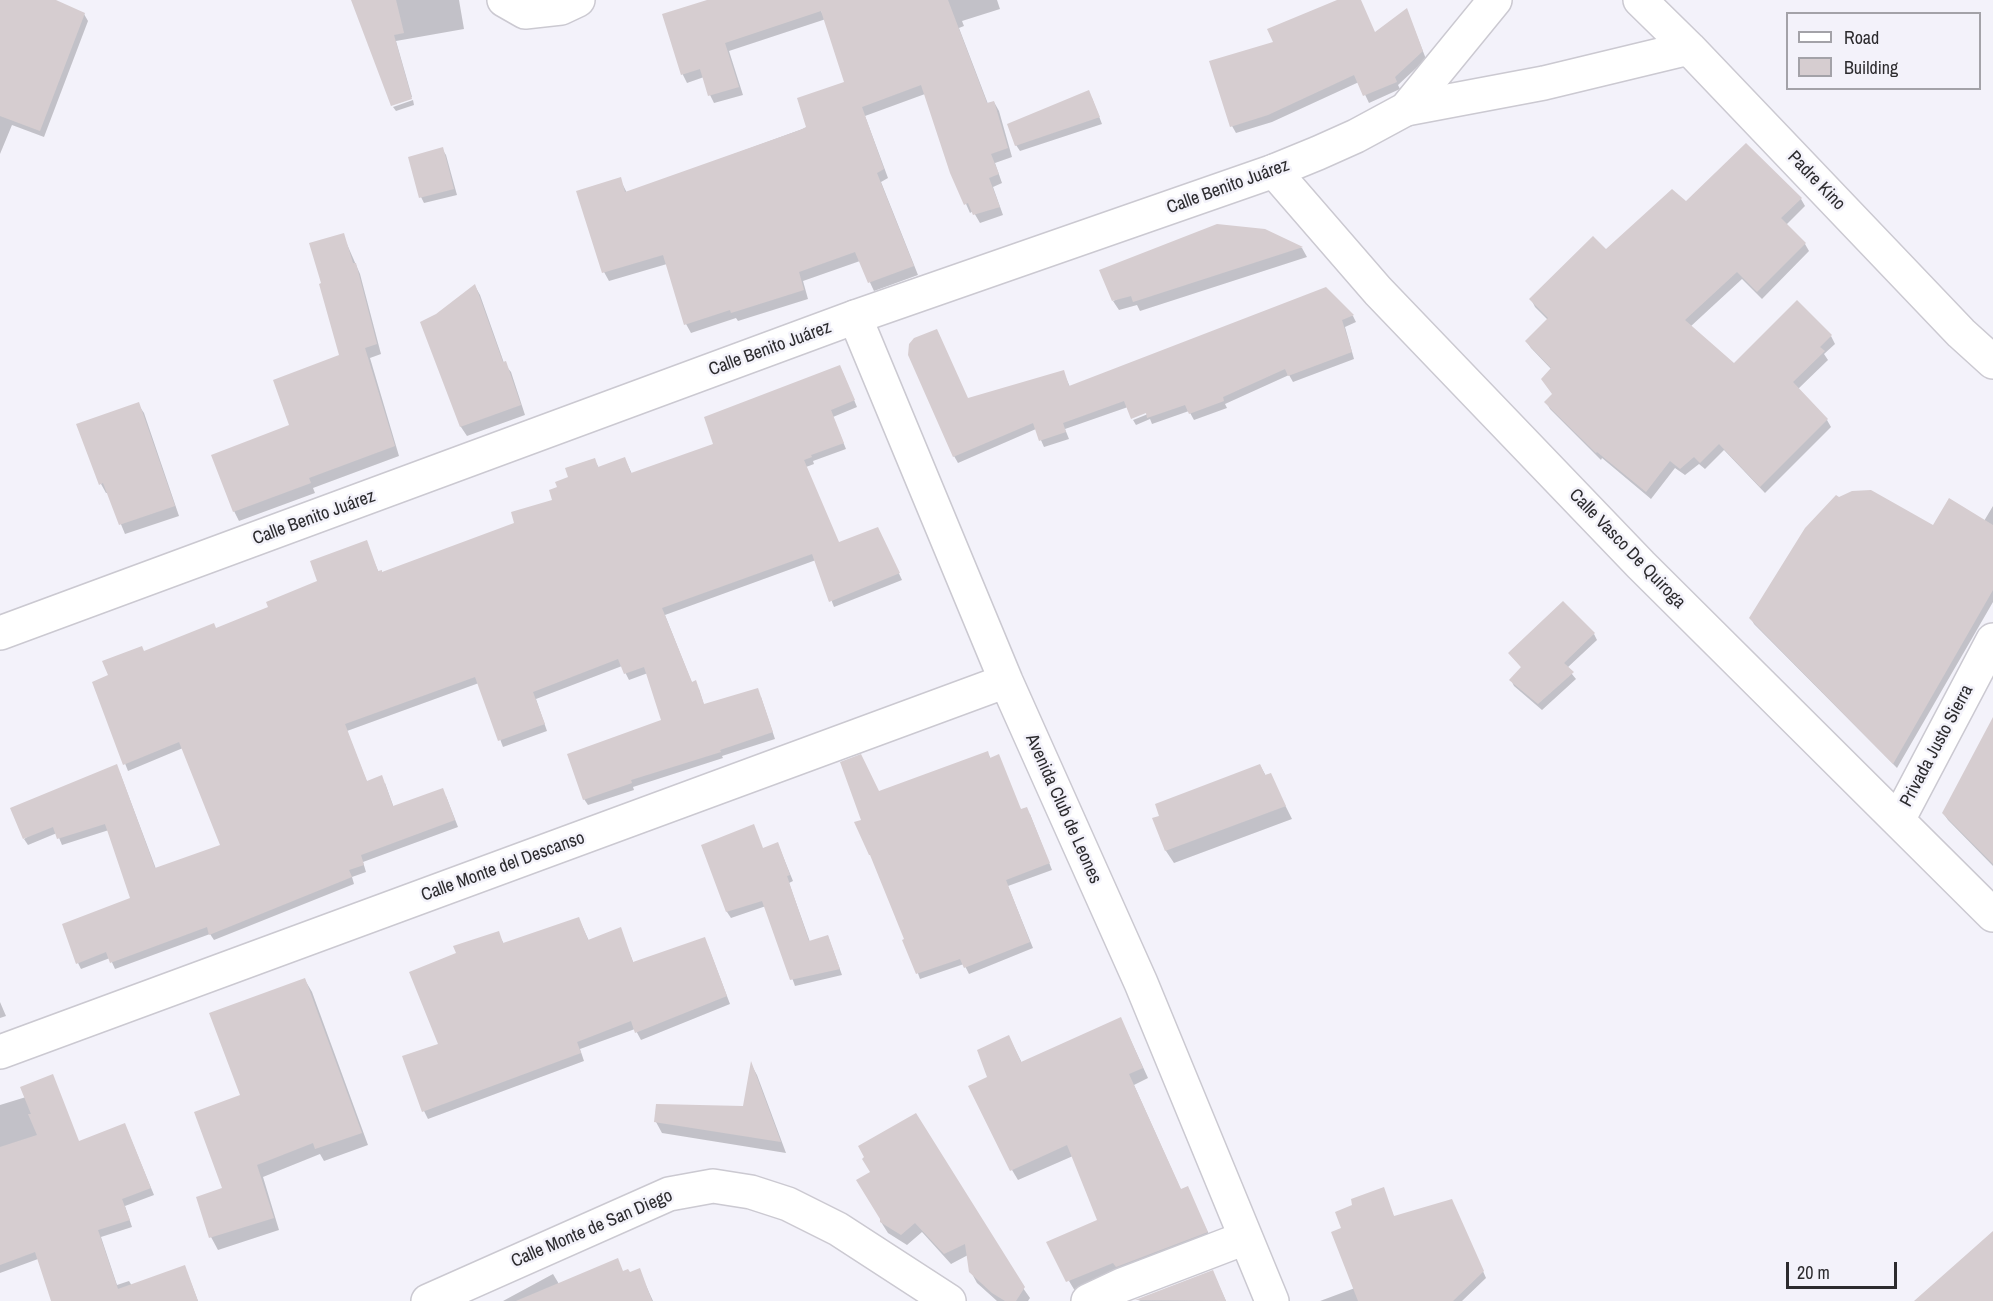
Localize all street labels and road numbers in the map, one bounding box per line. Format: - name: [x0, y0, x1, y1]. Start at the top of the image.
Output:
- street label: Padre Kino: [1783, 147, 1849, 215]
- street label: Calle Benito Juárez: [1164, 155, 1292, 219]
- street label: Calle Benito Juárez: [706, 317, 834, 381]
- street label: Calle Vasco De Quiroga: [1564, 485, 1690, 613]
- street label: Calle Benito Juárez: [250, 486, 378, 550]
- street label: Privada Justo Sierra: [1896, 682, 1978, 810]
- street label: Avenida Club de Leones: [1020, 731, 1106, 887]
- street label: Calle Monte del Descanso: [418, 827, 588, 907]
- street label: Calle Monte de San Diego: [508, 1185, 676, 1273]

